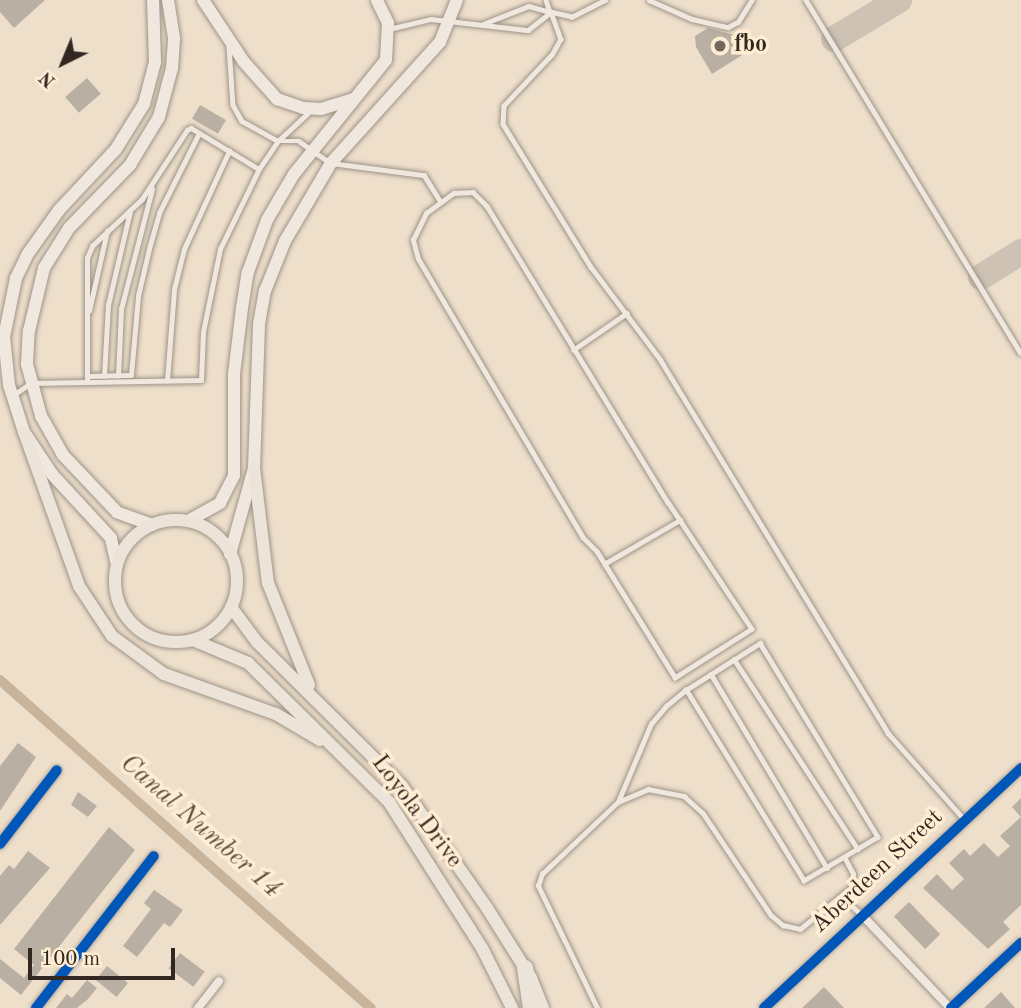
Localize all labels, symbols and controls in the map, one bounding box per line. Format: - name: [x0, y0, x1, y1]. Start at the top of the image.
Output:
- north arrow: [28, 28, 98, 98]
- place label: fbo: [734, 32, 767, 60]
- marker: fbo: [712, 38, 728, 54]
- text: N: [37, 67, 60, 91]
- water label: Canal Number 14: [113, 749, 287, 905]
- street label: Loyola Drive: [364, 750, 468, 874]
- street label: Aberdeen Street: [806, 804, 950, 940]
- scale bar: [32, 934, 178, 978]
- text: 100 m: [41, 949, 100, 970]

